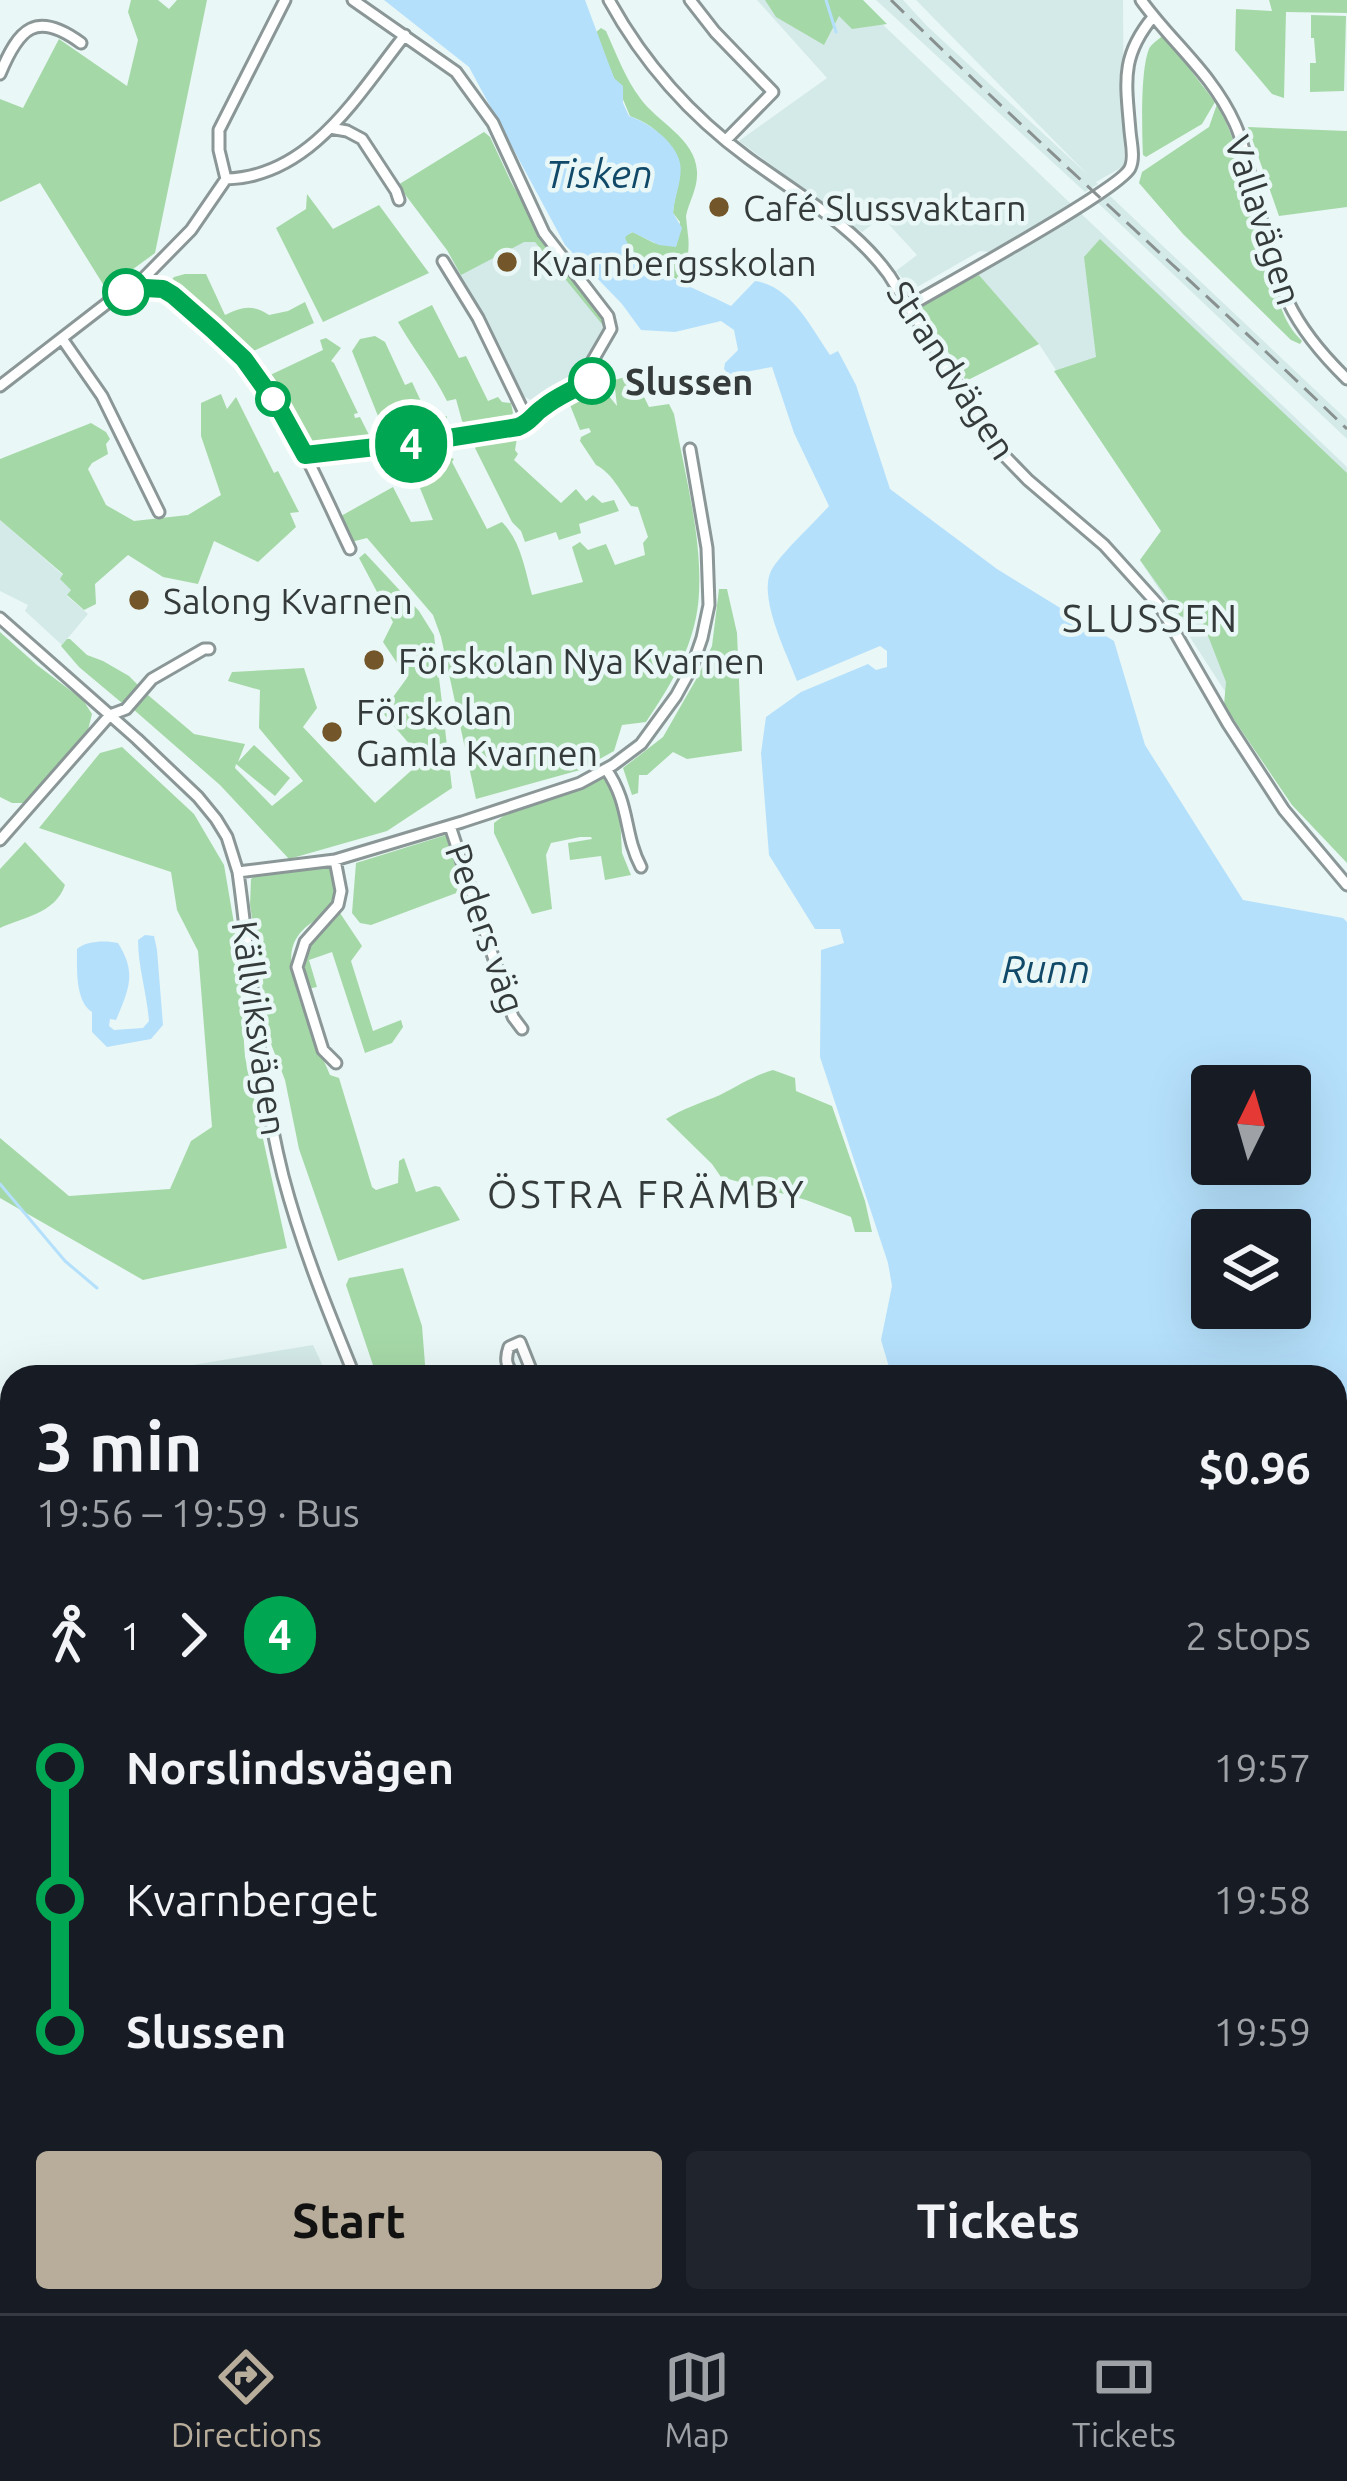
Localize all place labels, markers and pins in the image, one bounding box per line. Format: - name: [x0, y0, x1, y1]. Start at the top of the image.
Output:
- place label: Café Slussvaktarn: [743, 187, 1026, 228]
- marker: Café Slussvaktarn: [706, 194, 732, 220]
- place label: Kvarnbergsskolan: [531, 242, 817, 283]
- marker: Kvarnbergsskolan: [494, 249, 520, 275]
- unlabelled marker: [104, 270, 148, 314]
- marker: Slussen: [570, 359, 614, 403]
- place label: Slussen: [625, 361, 753, 402]
- unlabelled marker: [257, 383, 289, 415]
- place label: Salong Kvarnen: [163, 580, 413, 621]
- marker: Salong Kvarnen: [126, 587, 152, 613]
- place label: Förskolan Nya Kvarnen: [398, 640, 765, 681]
- marker: Förskolan Nya Kvarnen: [361, 647, 387, 673]
- place label: Förskolan Gamla Kvarnen: [356, 691, 598, 773]
- marker: Förskolan Gamla Kvarnen: [319, 719, 345, 745]

